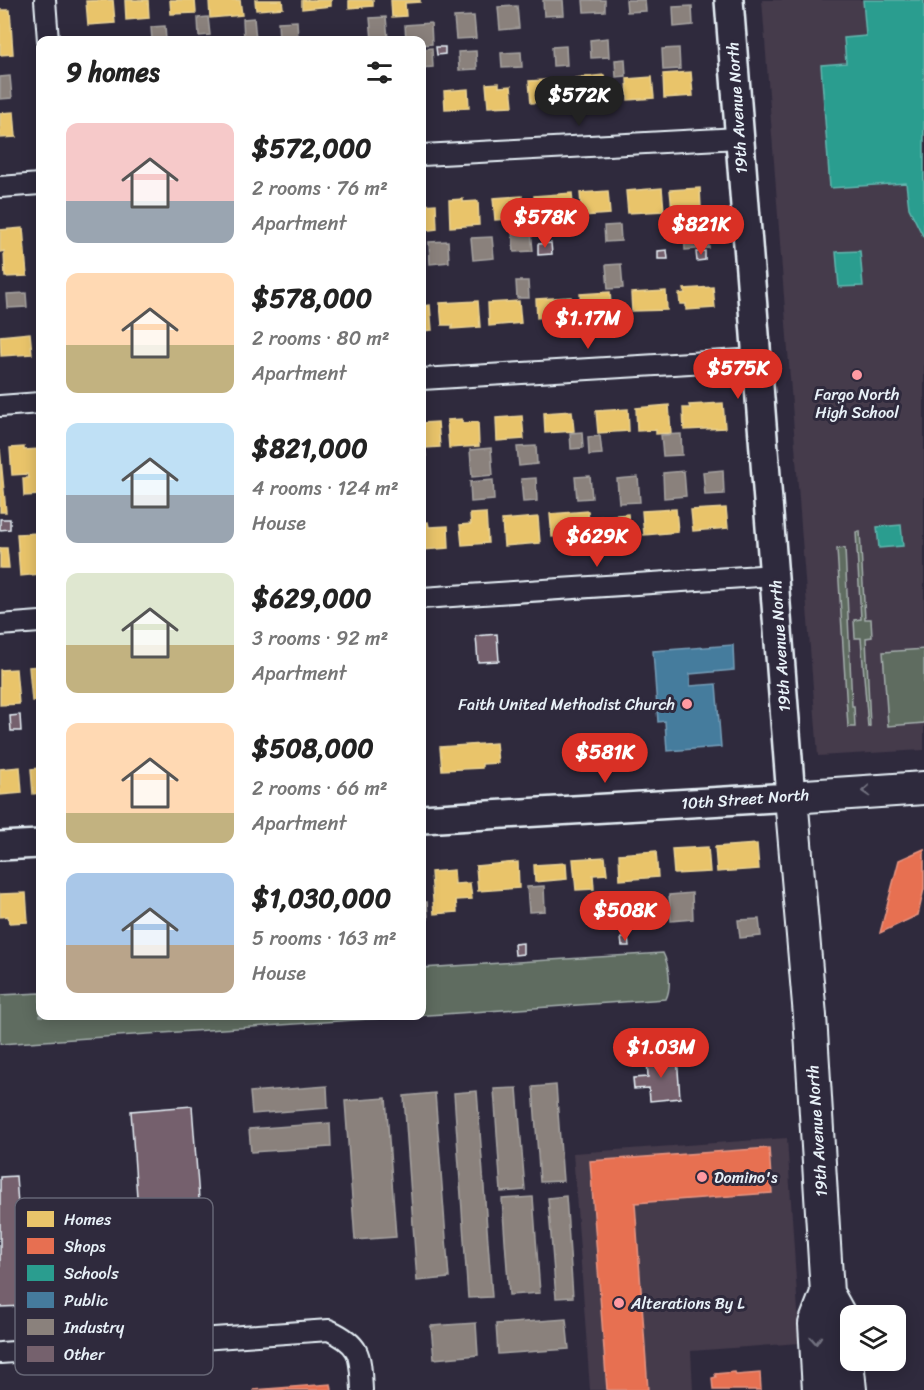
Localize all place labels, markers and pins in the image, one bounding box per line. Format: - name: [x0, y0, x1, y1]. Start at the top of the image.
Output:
- pin: $572K: [537, 76, 621, 127]
- pin: $578K: [503, 198, 587, 249]
- pin: $821K: [659, 205, 743, 256]
- pin: $1.17M: [539, 299, 637, 350]
- pin: $575K: [696, 349, 780, 400]
- marker: Fargo North High School: [850, 368, 864, 382]
- place label: Fargo North High School: [815, 380, 899, 427]
- pin: $629K: [555, 517, 639, 568]
- place label: Faith United Methodist Church: [458, 690, 675, 719]
- marker: Faith United Methodist Church: [680, 697, 694, 711]
- pin: $581K: [563, 733, 647, 784]
- pin: $508K: [583, 891, 667, 942]
- pin: $1.03M: [612, 1028, 710, 1079]
- place label: Domino's: [714, 1163, 778, 1192]
- marker: Domino's: [695, 1170, 709, 1184]
- place label: Alterations By L: [630, 1289, 745, 1318]
- marker: Alterations By L: [612, 1296, 626, 1310]

